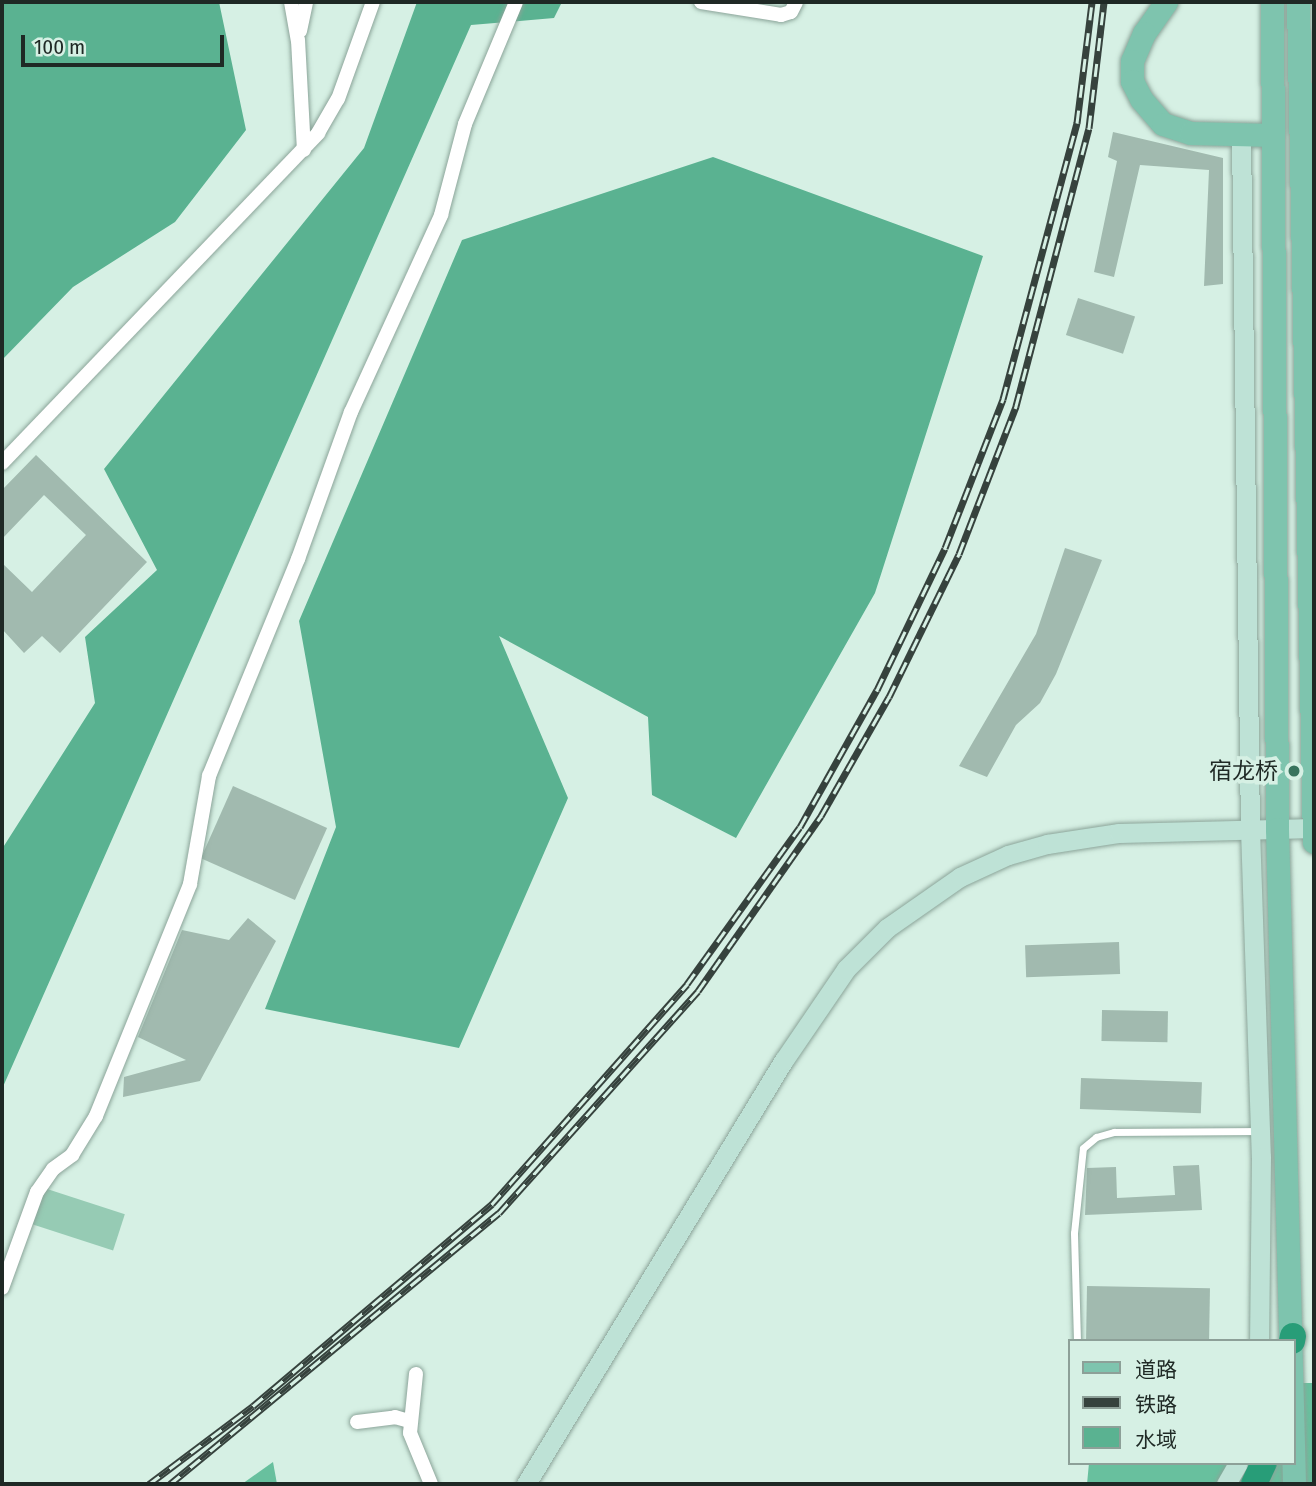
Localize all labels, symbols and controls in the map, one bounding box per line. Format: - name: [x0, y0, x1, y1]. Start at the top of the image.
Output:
- scale bar: [24, 21, 228, 65]
- text: 100 m: [34, 34, 85, 60]
- place label: 宿龙桥: [1209, 757, 1278, 785]
- marker: 宿龙桥: [1284, 761, 1304, 781]
- legend: [1068, 1339, 1295, 1465]
- text: 道路: [1135, 1357, 1177, 1383]
- text: 铁路: [1135, 1392, 1177, 1418]
- text: 水域: [1135, 1427, 1177, 1453]

